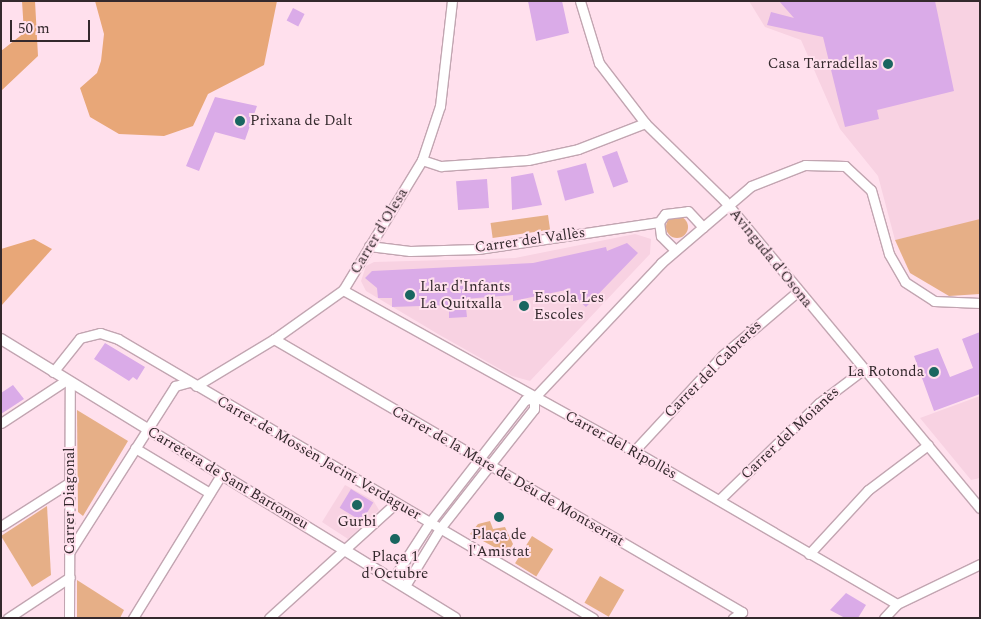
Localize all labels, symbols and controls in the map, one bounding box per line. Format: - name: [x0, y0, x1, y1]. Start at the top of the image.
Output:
- scale bar: [12, 10, 92, 42]
- text: 50 m: [18, 17, 50, 40]
- place label: Casa Tarradellas: [768, 55, 878, 73]
- marker: Casa Tarradellas: [882, 58, 894, 70]
- place label: Prixana de Dalt: [250, 112, 353, 130]
- marker: Prixana de Dalt: [234, 115, 246, 127]
- street label: Carrer d'Olesa: [346, 185, 412, 277]
- street label: Avinguda d'Osona: [726, 205, 816, 311]
- street label: Carrer del Vallès: [474, 223, 586, 257]
- place label: Llar d'Infants La Quitxalla: [420, 277, 511, 312]
- place label: Escola Les Escoles: [534, 288, 604, 323]
- marker: Llar d'Infants La Quitxalla: [404, 289, 416, 301]
- marker: Escola Les Escoles: [518, 300, 530, 312]
- street label: Carrer del Cabrerès: [661, 317, 765, 421]
- place label: La Rotonda: [848, 363, 924, 381]
- marker: La Rotonda: [928, 366, 940, 378]
- street label: Carrer del Moianès: [737, 383, 843, 483]
- street label: Carrer de Mossèn Jacint Verdaguer: [214, 392, 424, 524]
- street label: Carrer de la Mare de Déu de Montserrat: [389, 402, 627, 550]
- street label: Carrer del Ripollès: [562, 407, 680, 483]
- street label: Carretera de Sant Bartomeu: [144, 423, 312, 533]
- street label: Carrer Diagonal: [61, 447, 79, 555]
- marker: Gurbi: [351, 499, 363, 511]
- marker: Plaça de l'Amistat: [493, 511, 505, 523]
- place label: Gurbi: [338, 513, 376, 531]
- place label: Plaça de l'Amistat: [468, 525, 530, 560]
- marker: Plaça 1 d'Octubre: [389, 533, 401, 545]
- place label: Plaça 1 d'Octubre: [362, 547, 428, 582]

